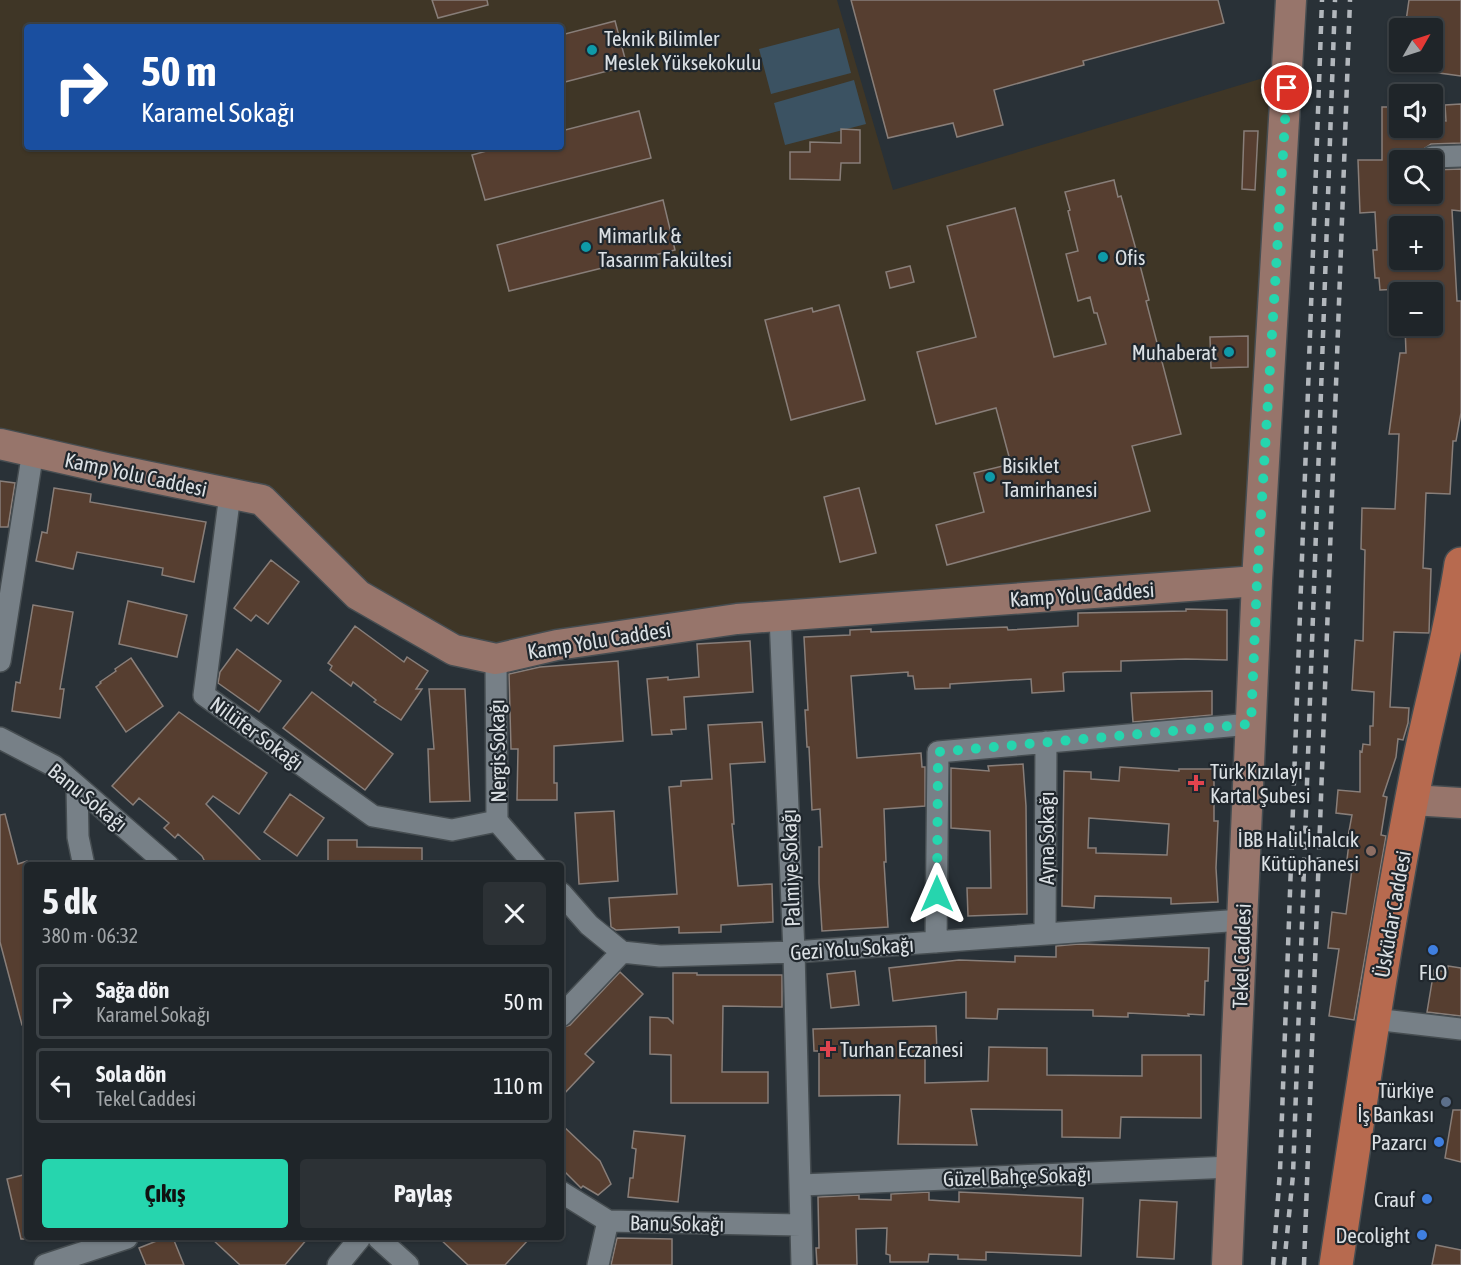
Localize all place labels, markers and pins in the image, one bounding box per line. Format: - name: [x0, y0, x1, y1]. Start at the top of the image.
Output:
- place label: Teknik Bilimler Meslek Yüksekokulu: [604, 26, 761, 74]
- marker: Teknik Bilimler Meslek Yüksekokulu: [585, 43, 599, 57]
- pin: [1261, 62, 1312, 113]
- place label: Mimarlık & Tasarım Fakültesi: [598, 223, 732, 271]
- marker: Mimarlık & Tasarım Fakültesi: [579, 240, 593, 254]
- place label: Ofis: [1115, 245, 1145, 269]
- marker: Ofis: [1096, 250, 1110, 264]
- place label: Muhaberat: [1132, 340, 1217, 364]
- marker: Muhaberat: [1222, 345, 1236, 359]
- place label: Bisiklet Tamirhanesi: [1002, 453, 1098, 501]
- marker: Bisiklet Tamirhanesi: [983, 470, 997, 484]
- place label: Türk Kızılayı Kartal Şubesi: [1210, 759, 1311, 807]
- marker: Türk Kızılayı Kartal Şubesi: [1187, 774, 1205, 792]
- place label: İBB Halil İnalcık Kütüphanesi: [1238, 827, 1359, 875]
- marker: İBB Halil İnalcık Kütüphanesi: [1364, 844, 1378, 858]
- marker: FLO: [1426, 943, 1440, 957]
- place label: FLO: [1419, 960, 1447, 984]
- place label: Turhan Eczanesi: [840, 1037, 964, 1061]
- marker: Turhan Eczanesi: [821, 1042, 835, 1056]
- place label: Türkiye İş Bankası: [1357, 1078, 1434, 1126]
- marker: Türkiye İş Bankası: [1439, 1095, 1453, 1109]
- place label: Pazarcı: [1371, 1130, 1427, 1154]
- marker: Pazarcı: [1432, 1135, 1446, 1149]
- place label: Crauf: [1374, 1187, 1415, 1211]
- marker: Crauf: [1420, 1192, 1434, 1206]
- place label: Decolight: [1336, 1223, 1410, 1247]
- marker: Decolight: [1415, 1228, 1429, 1242]

